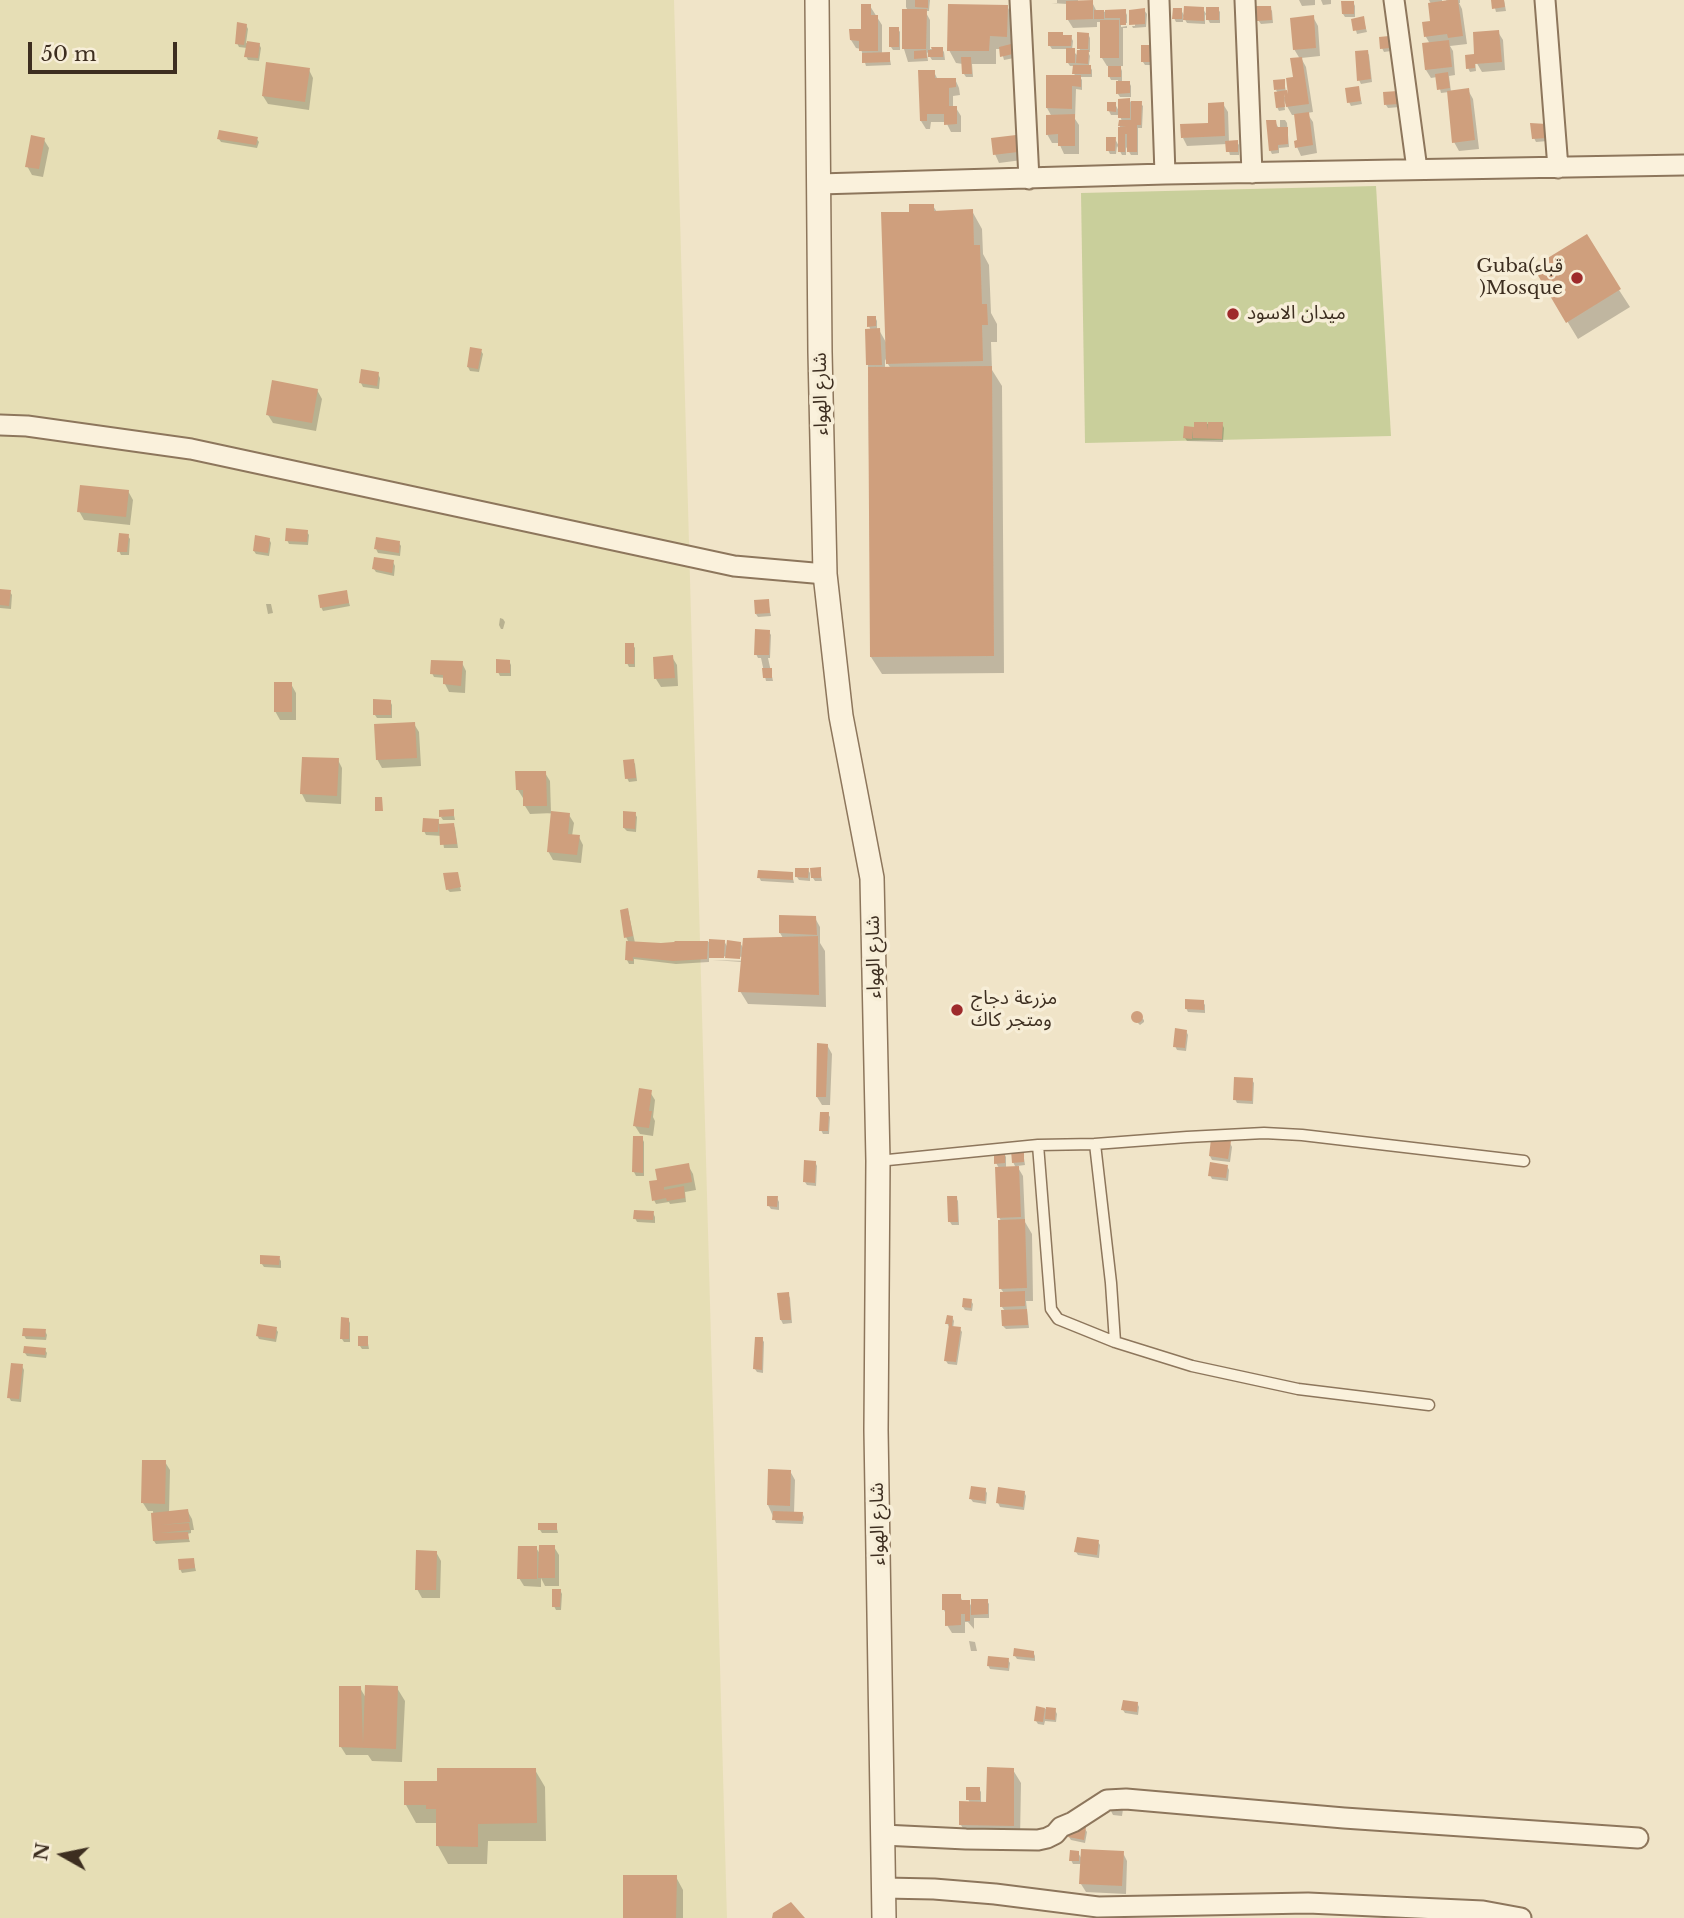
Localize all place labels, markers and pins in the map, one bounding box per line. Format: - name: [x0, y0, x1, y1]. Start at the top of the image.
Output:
- place label: Guba(قباء )Mosque: [1476, 256, 1563, 300]
- marker: Guba(قباء )Mosque: [1569, 270, 1585, 286]
- place label: ميدان الاسود: [1247, 303, 1346, 325]
- marker: ميدان الاسود: [1225, 306, 1241, 322]
- place label: مزرعة دجاج ومتجر كاك: [971, 988, 1057, 1032]
- marker: مزرعة دجاج ومتجر كاك: [949, 1002, 965, 1018]

